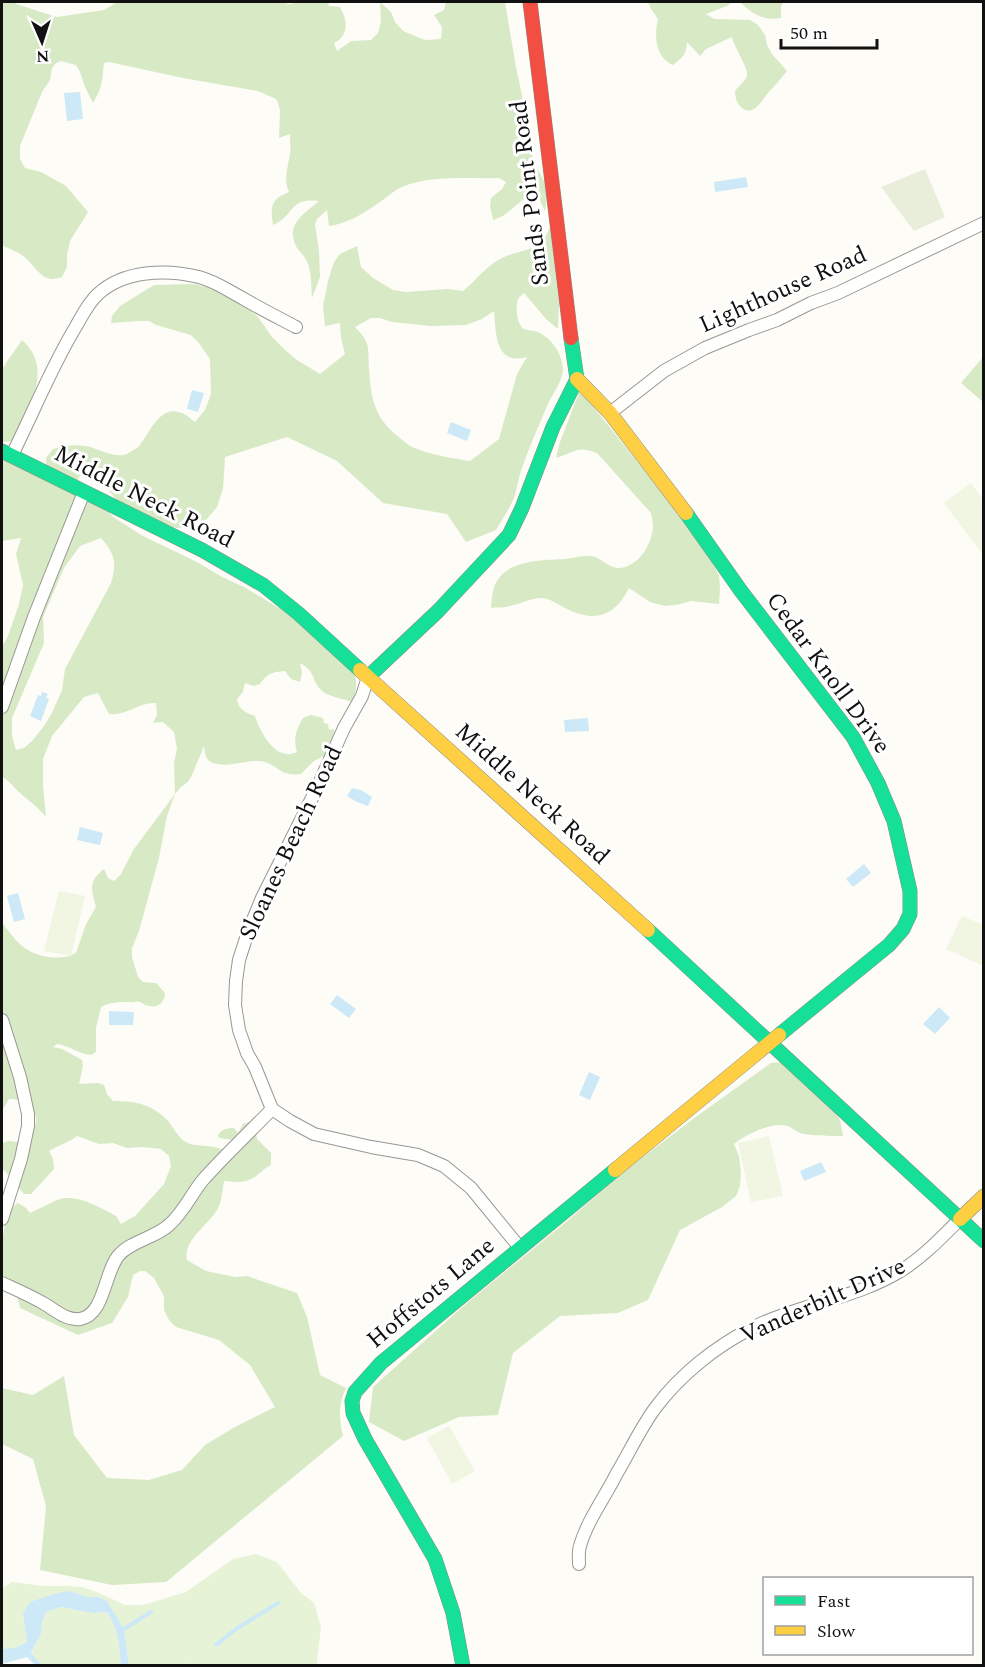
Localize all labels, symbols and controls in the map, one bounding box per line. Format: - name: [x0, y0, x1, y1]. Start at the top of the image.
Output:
- north arrow: [12, 12, 72, 72]
- scale bar: [781, 12, 877, 50]
- text: 50 m: [790, 20, 828, 47]
- text: N: [36, 44, 50, 68]
- street label: Sands Point Road: [501, 98, 559, 288]
- street label: Lighthouse Road: [693, 237, 873, 343]
- street label: Middle Neck Road: [48, 436, 240, 558]
- street label: Cedar Knoll Drive: [757, 584, 899, 762]
- street label: Middle Neck Road: [446, 714, 618, 874]
- street label: Sloanes Beach Road: [230, 739, 352, 947]
- street label: Hoffstots Lane: [359, 1229, 503, 1357]
- street label: Vanderbilt Drive: [734, 1248, 912, 1354]
- legend: [763, 1577, 973, 1655]
- text: Fast: [817, 1588, 850, 1615]
- text: Slow: [817, 1618, 856, 1645]

